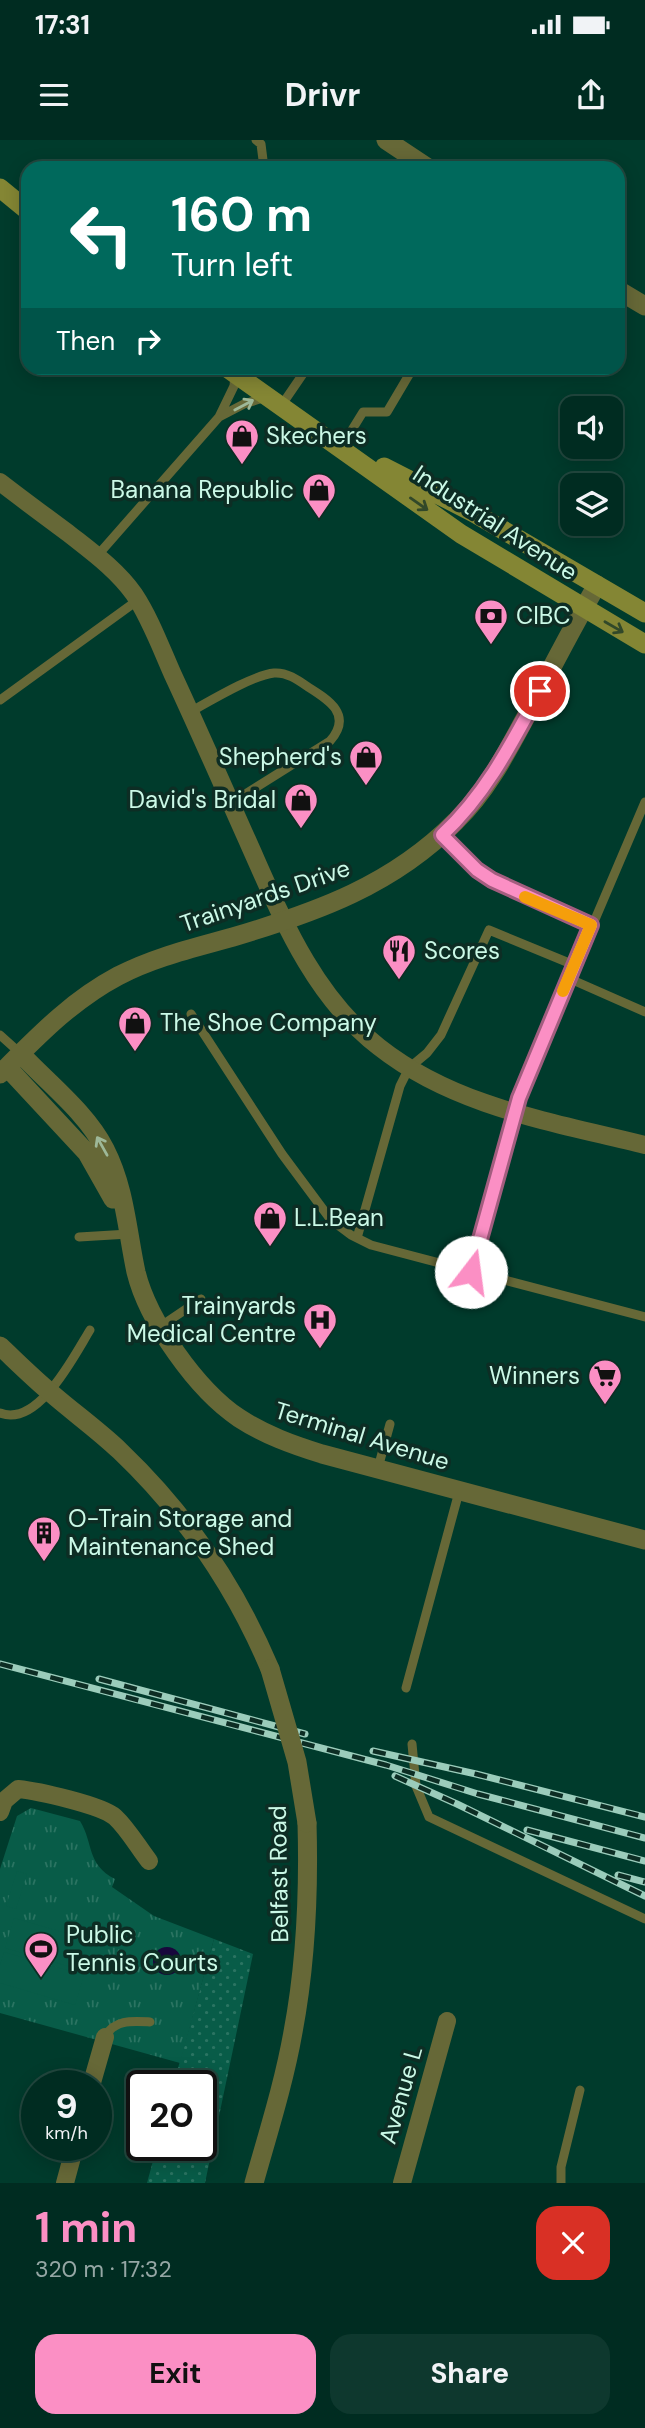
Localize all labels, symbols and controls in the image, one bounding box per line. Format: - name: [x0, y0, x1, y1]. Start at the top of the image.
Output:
- text: 17:31: [35, 8, 90, 42]
- text: Drivr: [285, 74, 360, 116]
- icon: menu: [35, 76, 73, 114]
- icon: share: [572, 76, 610, 114]
- text: 160 m: [171, 182, 312, 246]
- icon: left: [56, 189, 147, 280]
- text: Turn left: [171, 244, 293, 286]
- icon: right: [129, 322, 167, 360]
- text: Then: [56, 324, 115, 358]
- map controls: [560, 396, 623, 536]
- button: sound: [560, 396, 623, 459]
- one-way arrow: [233, 398, 253, 412]
- shop icon: Skechers: [223, 417, 261, 466]
- place label: Skechers: [266, 420, 367, 451]
- street label: Industrial Avenue: [407, 458, 583, 587]
- shop icon: Banana Republic: [300, 471, 338, 520]
- button: layers: [560, 473, 623, 536]
- place label: Banana Republic: [111, 474, 294, 505]
- one-way arrow: [409, 497, 428, 512]
- bank icon: CIBC: [472, 597, 510, 646]
- place label: CIBC: [516, 600, 571, 631]
- one-way arrow: [604, 620, 624, 634]
- pin: [510, 661, 570, 721]
- icon: arrive: [521, 672, 559, 710]
- shop icon: Shepherd's: [347, 738, 385, 787]
- place label: Shepherd's: [219, 741, 342, 772]
- shop icon: David's Bridal: [282, 781, 320, 830]
- place label: David's Bridal: [129, 784, 276, 815]
- street label: Trainyards Drive: [176, 852, 354, 939]
- restaurant icon: Scores: [380, 932, 418, 981]
- place label: Scores: [424, 935, 500, 966]
- shop icon: The Shoe Company: [116, 1004, 154, 1053]
- place label: The Shoe Company: [160, 1007, 377, 1038]
- one-way arrow: [95, 1137, 109, 1157]
- shop icon: L.L.Bean: [251, 1199, 289, 1248]
- place label: L.L.Bean: [294, 1202, 384, 1233]
- position arrow: [434, 1235, 508, 1309]
- place label: Trainyards Medical Centre: [127, 1290, 296, 1349]
- hospital icon: Trainyards Medical Centre: [301, 1301, 339, 1350]
- supermarket icon: Winners: [586, 1357, 624, 1406]
- place label: Winners: [489, 1360, 580, 1391]
- street label: Terminal Avenue: [271, 1394, 453, 1477]
- place label: O-Train Storage and Maintenance Shed: [68, 1503, 292, 1562]
- building icon: O-Train Storage and Maintenance Shed: [25, 1514, 63, 1563]
- street label: Belfast Road: [262, 1805, 295, 1943]
- place label: Public Tennis Courts: [66, 1919, 218, 1978]
- sports icon: Public Tennis Courts: [22, 1930, 60, 1979]
- street label: Avenue L: [372, 2042, 429, 2147]
- speed limit sign: 20: [126, 2070, 217, 2161]
- text: 9: [55, 2083, 78, 2129]
- text: km/h: [45, 2121, 88, 2145]
- text: 1 min: [35, 2200, 137, 2255]
- button: close: [536, 2206, 610, 2280]
- text: 320 m · 17:32: [35, 2254, 172, 2284]
- button: Exit: [35, 2334, 316, 2414]
- button: Share: [330, 2334, 610, 2414]

